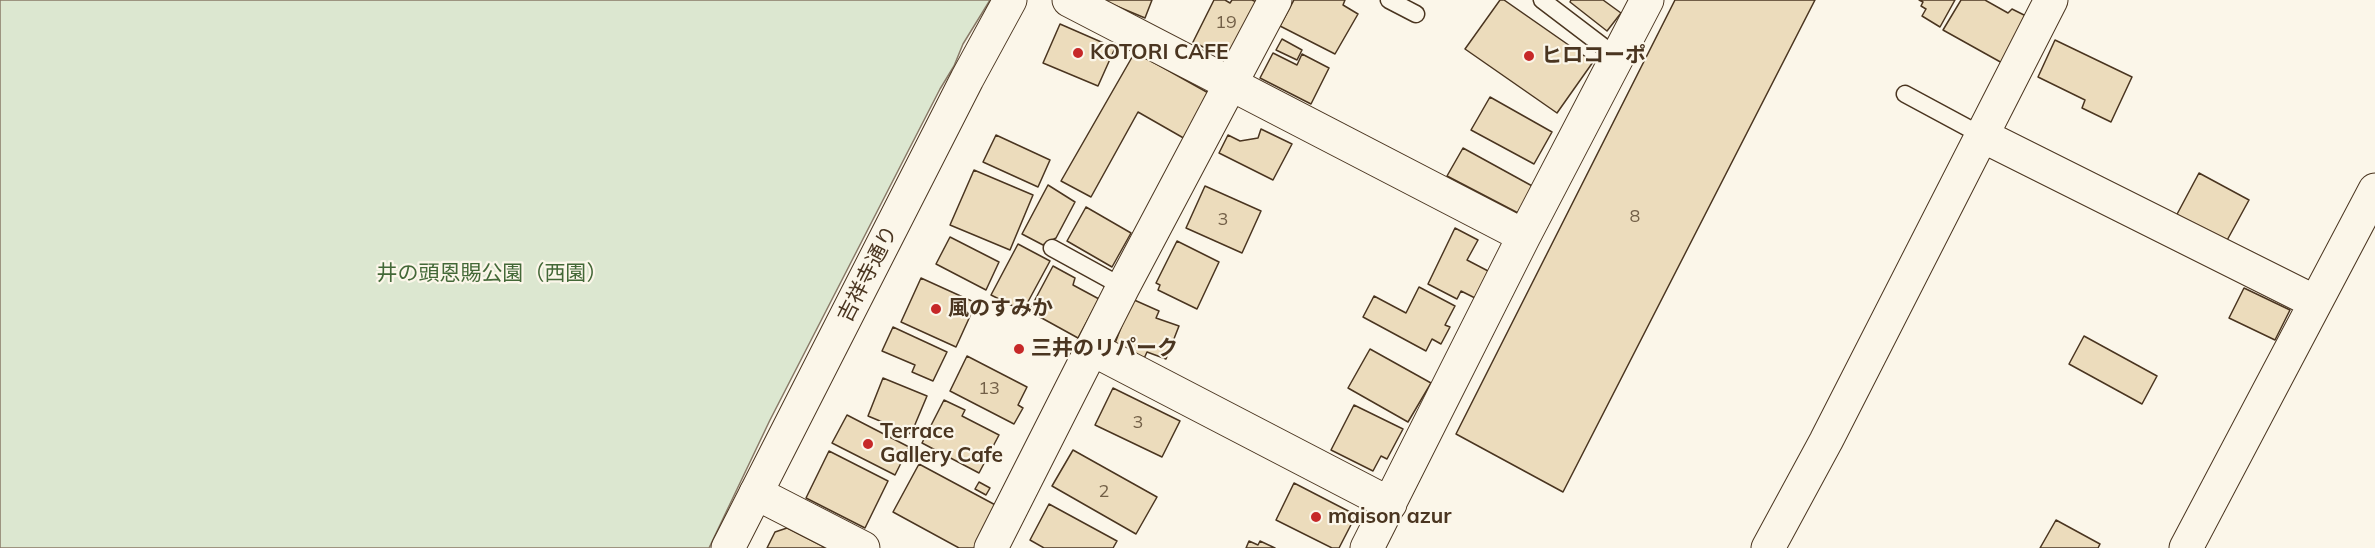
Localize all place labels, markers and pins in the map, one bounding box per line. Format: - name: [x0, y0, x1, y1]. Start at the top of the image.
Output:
- place label: KOTORI CAFE: [1090, 40, 1228, 66]
- place label: ヒロコーポ: [1541, 43, 1646, 69]
- marker: KOTORI CAFE: [1071, 46, 1085, 60]
- marker: ヒロコーポ: [1522, 49, 1536, 63]
- place label: 風のすみか: [948, 296, 1053, 322]
- marker: 風のすみか: [929, 302, 943, 316]
- place label: 三井のリパーク: [1031, 336, 1178, 362]
- marker: 三井のリパーク: [1012, 342, 1026, 356]
- place label: Terrace Gallery Cafe: [880, 419, 1003, 469]
- marker: Terrace Gallery Cafe: [861, 437, 875, 451]
- place label: maison azur: [1328, 504, 1452, 530]
- marker: maison azur: [1309, 510, 1323, 524]

